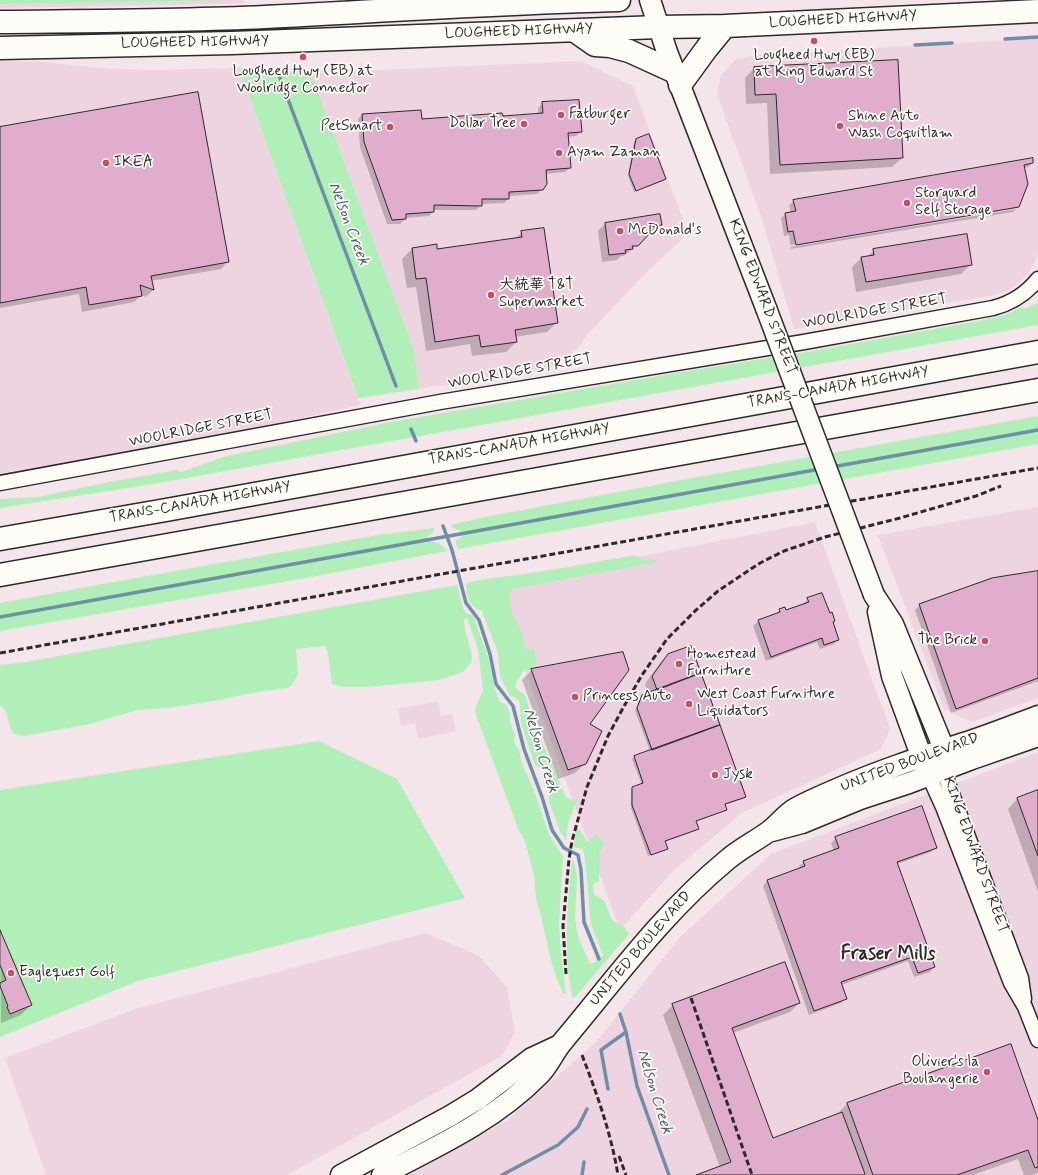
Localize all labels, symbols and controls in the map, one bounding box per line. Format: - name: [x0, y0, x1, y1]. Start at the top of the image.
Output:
- street label: LOUGHEED HIGHWAY: [769, 7, 917, 33]
- street label: LOUGHEED HIGHWAY: [445, 20, 593, 44]
- street label: LOUGHEED HIGHWAY: [121, 33, 269, 53]
- marker: Lougheed Hwy (EB) at King Edward St: [809, 36, 819, 46]
- place label: Lougheed Hwy (EB) at King Edward St: [754, 47, 874, 82]
- marker: Lougheed Hwy (EB) at Woolridge Connector: [298, 52, 308, 62]
- place label: Lougheed Hwy (EB) at Woolridge Connector: [233, 63, 373, 98]
- place label: Fatburger: [569, 106, 630, 124]
- place label: Shine Auto Wash Coquitlam: [848, 108, 953, 143]
- marker: Fatburger: [556, 110, 566, 120]
- place label: Dollar Tree: [449, 115, 516, 133]
- place label: PetSmart: [321, 118, 382, 136]
- marker: Dollar Tree: [519, 119, 529, 129]
- marker: Shine Auto Wash Coquitlam: [835, 121, 845, 131]
- marker: PetSmart: [385, 122, 395, 132]
- place label: Ayam Zaman: [567, 144, 662, 162]
- marker: Ayam Zaman: [554, 148, 564, 158]
- place label: IKEA: [114, 154, 153, 172]
- marker: IKEA: [101, 158, 111, 168]
- water label: Nelson Creek: [323, 180, 373, 268]
- place label: Storguard Self Storage: [915, 185, 992, 220]
- marker: Storguard Self Storage: [902, 198, 912, 208]
- street label: KING EDWARD STREET: [724, 217, 800, 377]
- place label: McDonald's: [628, 222, 702, 240]
- marker: McDonald's: [615, 226, 625, 236]
- place label: 大統華 T&T Supermarket: [499, 277, 585, 312]
- marker: 大統華 T&T Supermarket: [486, 290, 496, 300]
- street label: WOOLRIDGE STREET: [802, 290, 948, 334]
- street label: WOOLRIDGE STREET: [447, 350, 593, 394]
- street label: TRANS-CANADA HIGHWAY: [746, 363, 930, 413]
- street label: WOOLRIDGE STREET: [128, 406, 274, 452]
- street label: TRANS-CANADA HIGHWAY: [427, 420, 611, 470]
- street label: TRANS-CANADA HIGHWAY: [108, 478, 292, 528]
- place label: The Brick: [918, 632, 977, 650]
- marker: The Brick: [980, 636, 990, 646]
- place label: Homestead Furniture: [687, 646, 756, 681]
- marker: Homestead Furniture: [674, 659, 684, 669]
- place label: West Coast Furniture Liquidators: [697, 686, 835, 721]
- place label: Princess Auto: [583, 688, 671, 706]
- marker: Princess Auto: [570, 692, 580, 702]
- marker: West Coast Furniture Liquidators: [684, 699, 694, 709]
- water label: Nelson Creek: [518, 706, 562, 796]
- street label: UNITED BOULEVARD: [838, 730, 982, 796]
- place label: Jysk: [723, 766, 753, 784]
- marker: Jysk: [710, 770, 720, 780]
- street label: KING EDWARD STREET: [938, 774, 1012, 936]
- street label: UNITED BOULEVARD: [586, 888, 696, 1010]
- district label: Fraser Mills: [841, 944, 935, 966]
- place label: Eaglequest Golf: [19, 964, 115, 982]
- marker: Eaglequest Golf: [6, 968, 16, 978]
- water label: Nelson Creek: [632, 1047, 676, 1137]
- place label: Olivier's la Boulangerie: [903, 1054, 979, 1089]
- marker: Olivier's la Boulangerie: [982, 1067, 992, 1077]

